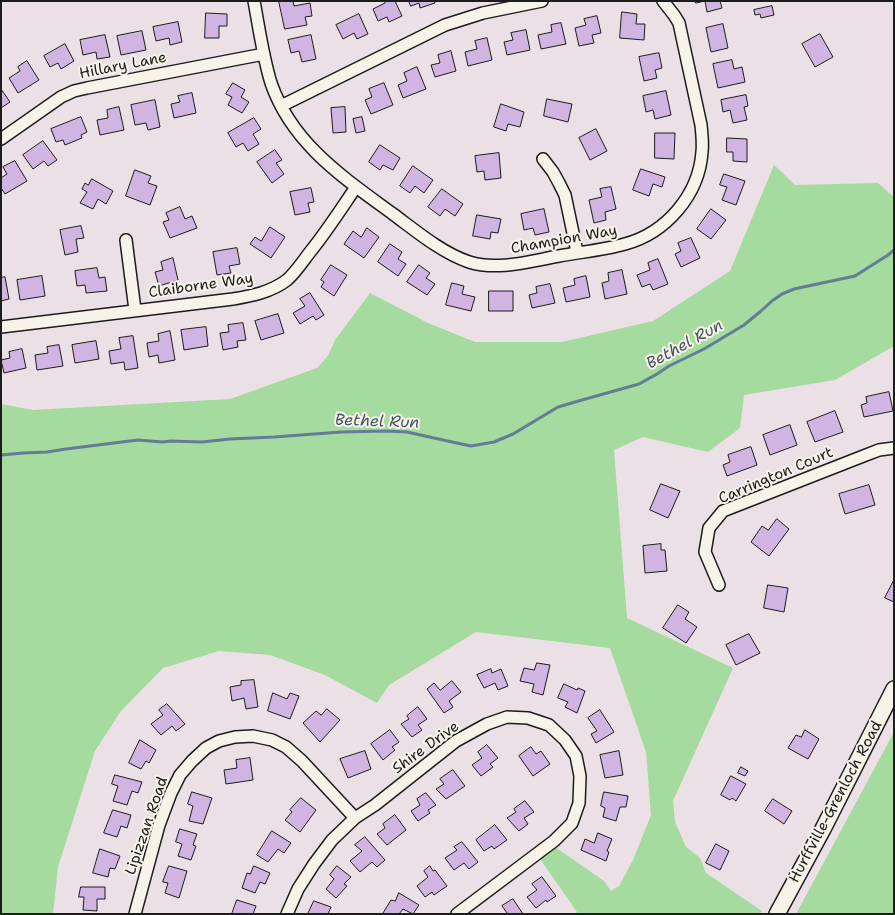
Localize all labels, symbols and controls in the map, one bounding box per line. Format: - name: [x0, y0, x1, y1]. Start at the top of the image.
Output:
- street label: Hillary Lane: [78, 49, 168, 83]
- street label: Champion Way: [509, 222, 619, 258]
- street label: Claiborne Way: [147, 270, 255, 302]
- water label: Bethel Run: [643, 316, 727, 374]
- water label: Bethel Run: [334, 411, 420, 433]
- street label: Carrington Court: [716, 444, 836, 508]
- street label: Shire Drive: [389, 718, 463, 778]
- street label: Hurffville-Grenloch Road: [786, 718, 886, 886]
- street label: Lipizzan Road: [122, 775, 172, 877]

